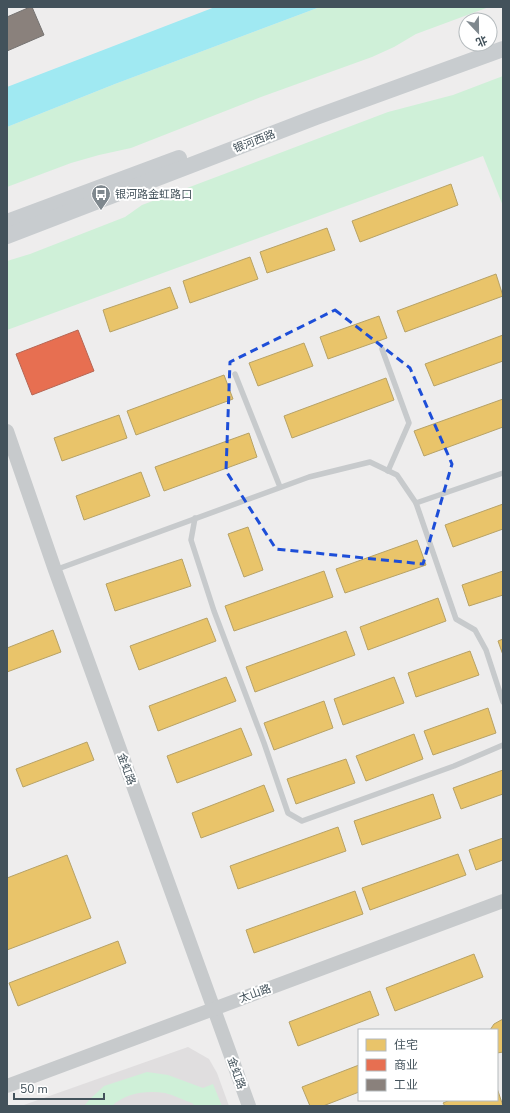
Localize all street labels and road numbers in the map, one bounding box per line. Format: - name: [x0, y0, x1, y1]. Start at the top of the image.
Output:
- street label: 银河西路: [231, 127, 277, 156]
- street label: 金虹路: [114, 751, 139, 787]
- street label: 太山路: [237, 981, 273, 1006]
- street label: 金虹路: [224, 1055, 249, 1091]

